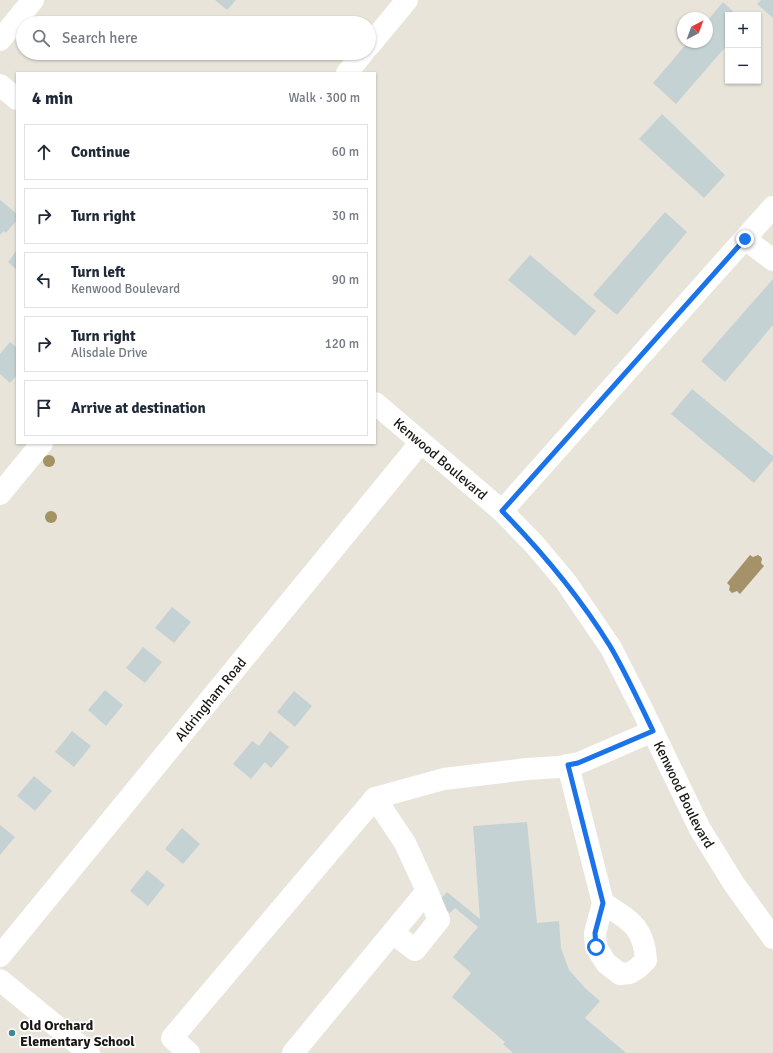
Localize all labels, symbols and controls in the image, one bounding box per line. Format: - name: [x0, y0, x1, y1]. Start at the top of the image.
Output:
- north arrow: [677, 12, 713, 48]
- map controls: [725, 12, 761, 84]
- button: +: [725, 12, 761, 48]
- search box: [16, 16, 376, 60]
- icon: search: [30, 27, 52, 49]
- text: Search here: [62, 29, 138, 47]
- button: −: [725, 48, 761, 84]
- text: 4 min: [32, 88, 73, 109]
- text: Walk · 300 m: [289, 90, 360, 106]
- icon: ahead: [33, 141, 55, 163]
- text: Continue: [71, 143, 130, 161]
- text: 60 m: [332, 144, 359, 160]
- icon: right: [33, 205, 55, 227]
- text: Turn right: [71, 207, 136, 225]
- text: 30 m: [332, 208, 359, 224]
- route end: [736, 230, 754, 248]
- text: Turn left: [71, 263, 125, 281]
- icon: left: [33, 269, 55, 291]
- text: 90 m: [332, 272, 359, 288]
- text: Kenwood Boulevard: [71, 281, 180, 297]
- text: Turn right: [71, 327, 136, 345]
- icon: right: [33, 333, 55, 355]
- text: 120 m: [325, 336, 359, 352]
- text: Alisdale Drive: [71, 345, 147, 361]
- icon: arrive: [33, 397, 55, 419]
- text: Arrive at destination: [71, 399, 206, 417]
- street label: Kenwood Boulevard: [390, 414, 491, 504]
- street label: Aldringham Road: [172, 654, 250, 745]
- street label: Kenwood Boulevard: [650, 738, 718, 852]
- route start: [587, 938, 605, 956]
- place label: Old Orchard Elementary School: [20, 1017, 135, 1050]
- marker: Old Orchard Elementary School: [7, 1028, 17, 1038]

